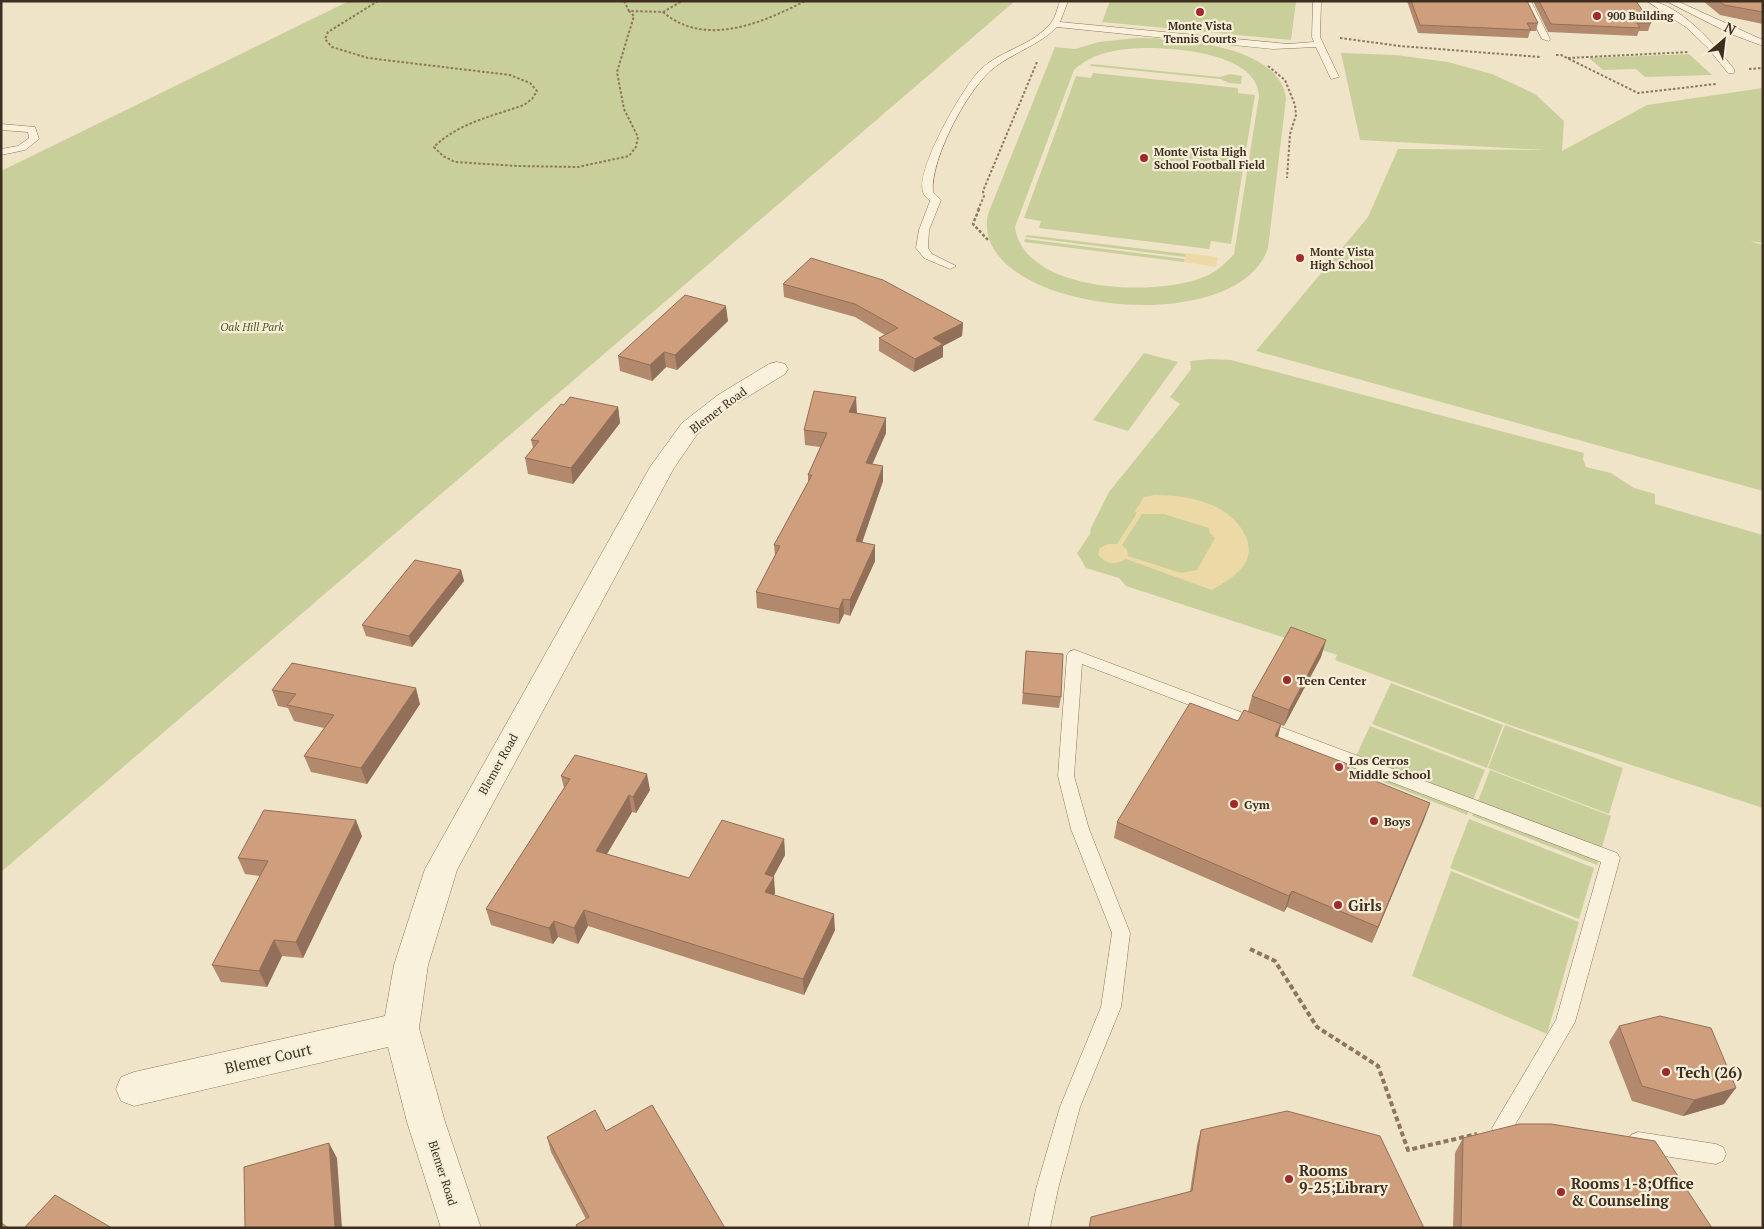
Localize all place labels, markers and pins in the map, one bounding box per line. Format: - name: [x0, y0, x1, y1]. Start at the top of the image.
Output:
- marker: Monte Vista Tennis Courts: [1194, 6, 1206, 18]
- place label: 900 Building: [1607, 9, 1674, 23]
- marker: 900 Building: [1591, 10, 1603, 22]
- place label: Monte Vista Tennis Courts: [1164, 19, 1236, 46]
- place label: Monte Vista High School Football Field: [1154, 145, 1265, 172]
- marker: Monte Vista High School Football Field: [1138, 152, 1150, 164]
- place label: Monte Vista High School: [1310, 245, 1374, 272]
- marker: Monte Vista High School: [1294, 252, 1306, 264]
- place label: Teen Center: [1297, 673, 1367, 688]
- marker: Teen Center: [1281, 674, 1293, 686]
- place label: Los Cerros Middle School: [1349, 753, 1431, 782]
- marker: Los Cerros Middle School: [1333, 761, 1345, 773]
- place label: Gym: [1244, 797, 1270, 812]
- marker: Gym: [1228, 798, 1240, 810]
- place label: Boys: [1384, 814, 1411, 829]
- marker: Boys: [1368, 815, 1380, 827]
- place label: Girls: [1348, 895, 1382, 915]
- marker: Girls: [1332, 899, 1344, 911]
- place label: Tech (26): [1676, 1062, 1742, 1082]
- marker: Tech (26): [1660, 1066, 1672, 1078]
- place label: Rooms 9-25;Library: [1299, 1160, 1389, 1197]
- marker: Rooms 9-25;Library: [1283, 1173, 1295, 1185]
- place label: Rooms 1-8;Office & Counseling: [1571, 1173, 1694, 1210]
- marker: Rooms 1-8;Office & Counseling: [1555, 1186, 1567, 1198]

